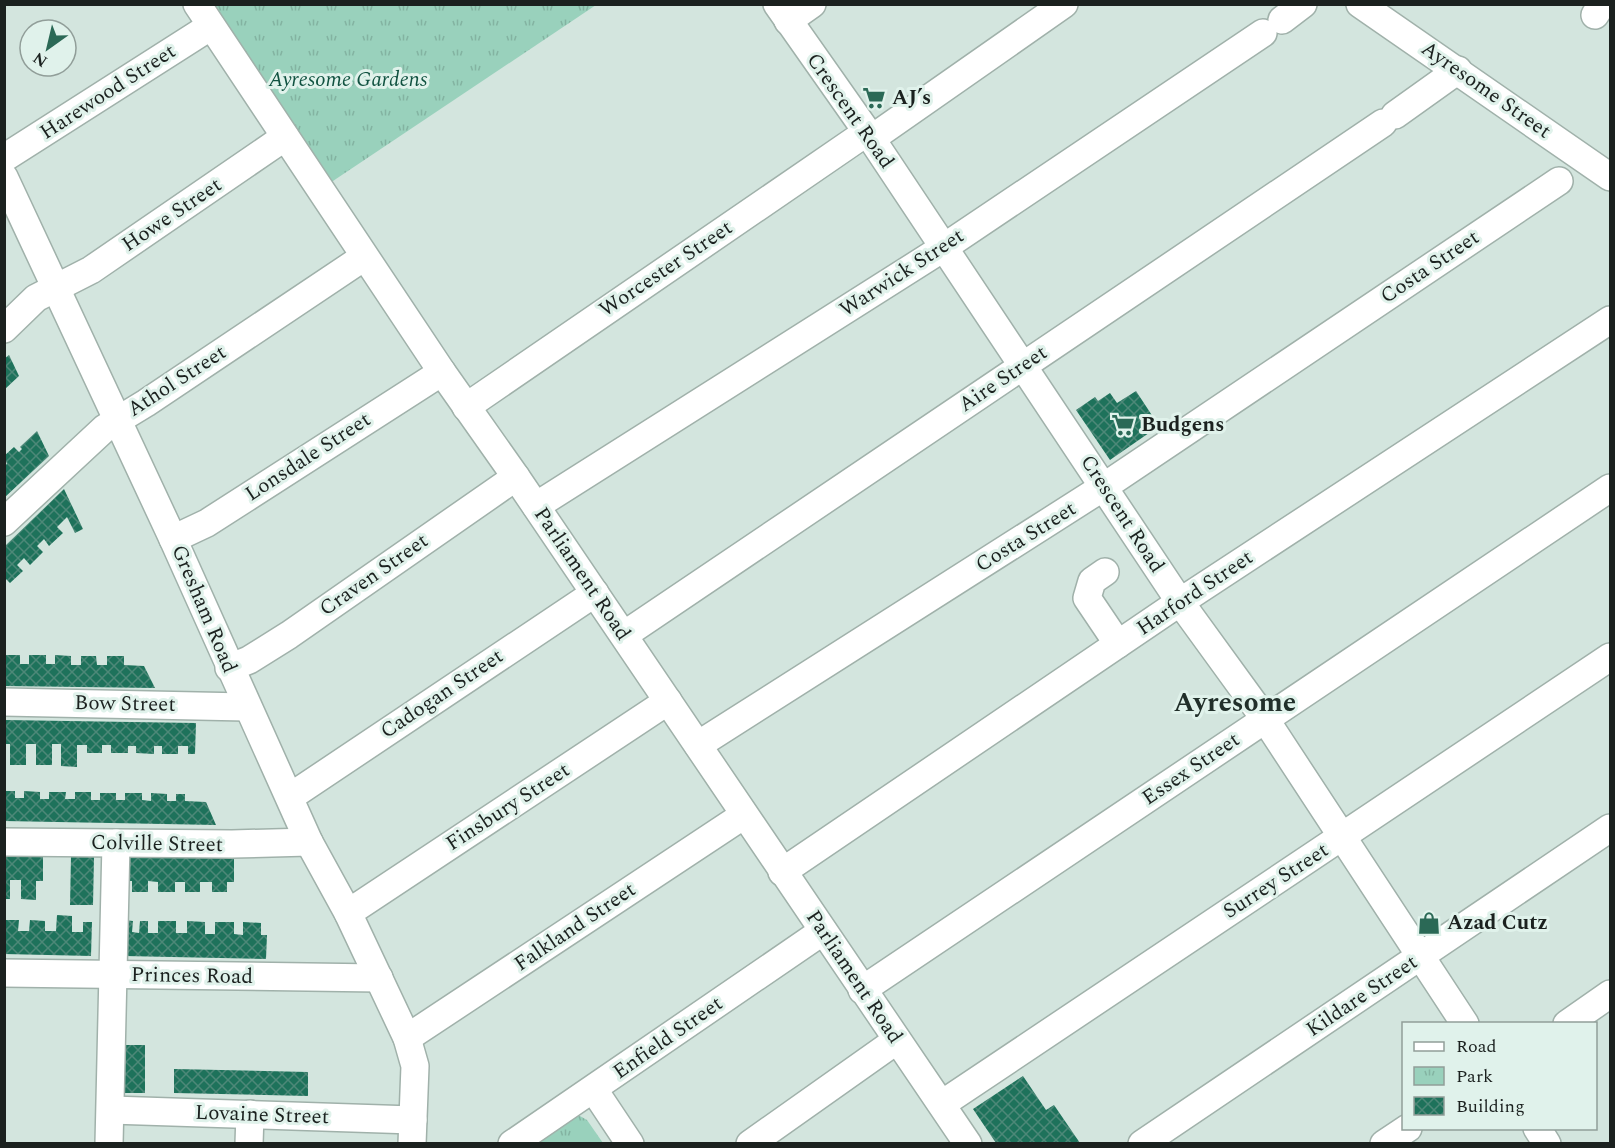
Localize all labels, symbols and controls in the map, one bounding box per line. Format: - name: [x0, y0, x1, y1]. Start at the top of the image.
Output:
- north arrow: [18, 18, 78, 78]
- street label: Ayresome Street: [1414, 33, 1558, 147]
- street label: Harewood Street: [34, 36, 182, 148]
- text: N: [28, 46, 52, 73]
- street label: Crescent Road: [798, 46, 902, 176]
- park label: Ayresome Gardens: [268, 64, 428, 96]
- place label: AJ’s: [892, 82, 931, 114]
- supermarket icon: AJ’s: [861, 85, 887, 111]
- street label: Howe Street: [116, 170, 228, 260]
- street label: Worcester Street: [593, 212, 739, 326]
- street label: Warwick Street: [833, 221, 971, 325]
- street label: Costa Street: [1374, 222, 1486, 312]
- street label: Athol Street: [121, 337, 233, 425]
- street label: Aire Street: [952, 337, 1054, 421]
- street label: Lonsdale Street: [239, 404, 377, 510]
- place label: Budgens: [1141, 409, 1224, 441]
- supermarket icon: Budgens: [1110, 412, 1136, 438]
- street label: Crescent Road: [1072, 449, 1172, 579]
- street label: Costa Street: [969, 493, 1083, 581]
- street label: Parliament Road: [525, 501, 639, 647]
- street label: Craven Street: [313, 526, 435, 624]
- street label: Gresham Road: [163, 540, 245, 678]
- street label: Harford Street: [1130, 542, 1260, 644]
- street label: Cadogan Street: [374, 641, 510, 747]
- district label: Ayresome: [1174, 682, 1296, 724]
- street label: Bow Street: [74, 687, 176, 721]
- street label: Essex Street: [1135, 724, 1247, 814]
- street label: Finsbury Street: [439, 755, 577, 859]
- street label: Colville Street: [91, 827, 223, 861]
- street label: Surrey Street: [1217, 835, 1335, 927]
- street label: Falkland Street: [508, 874, 642, 980]
- street label: Parliament Road: [797, 904, 911, 1050]
- place label: Azad Cutz: [1447, 907, 1548, 939]
- shop icon: Azad Cutz: [1416, 910, 1442, 936]
- street label: Kildare Street: [1300, 947, 1424, 1045]
- street label: Princes Road: [131, 959, 253, 993]
- street label: Enfield Street: [606, 988, 730, 1088]
- legend: [1402, 1022, 1597, 1130]
- text: Road: [1456, 1033, 1497, 1060]
- text: Park: [1456, 1063, 1493, 1090]
- text: Building: [1456, 1093, 1525, 1120]
- street label: Lovaine Street: [194, 1097, 330, 1133]

